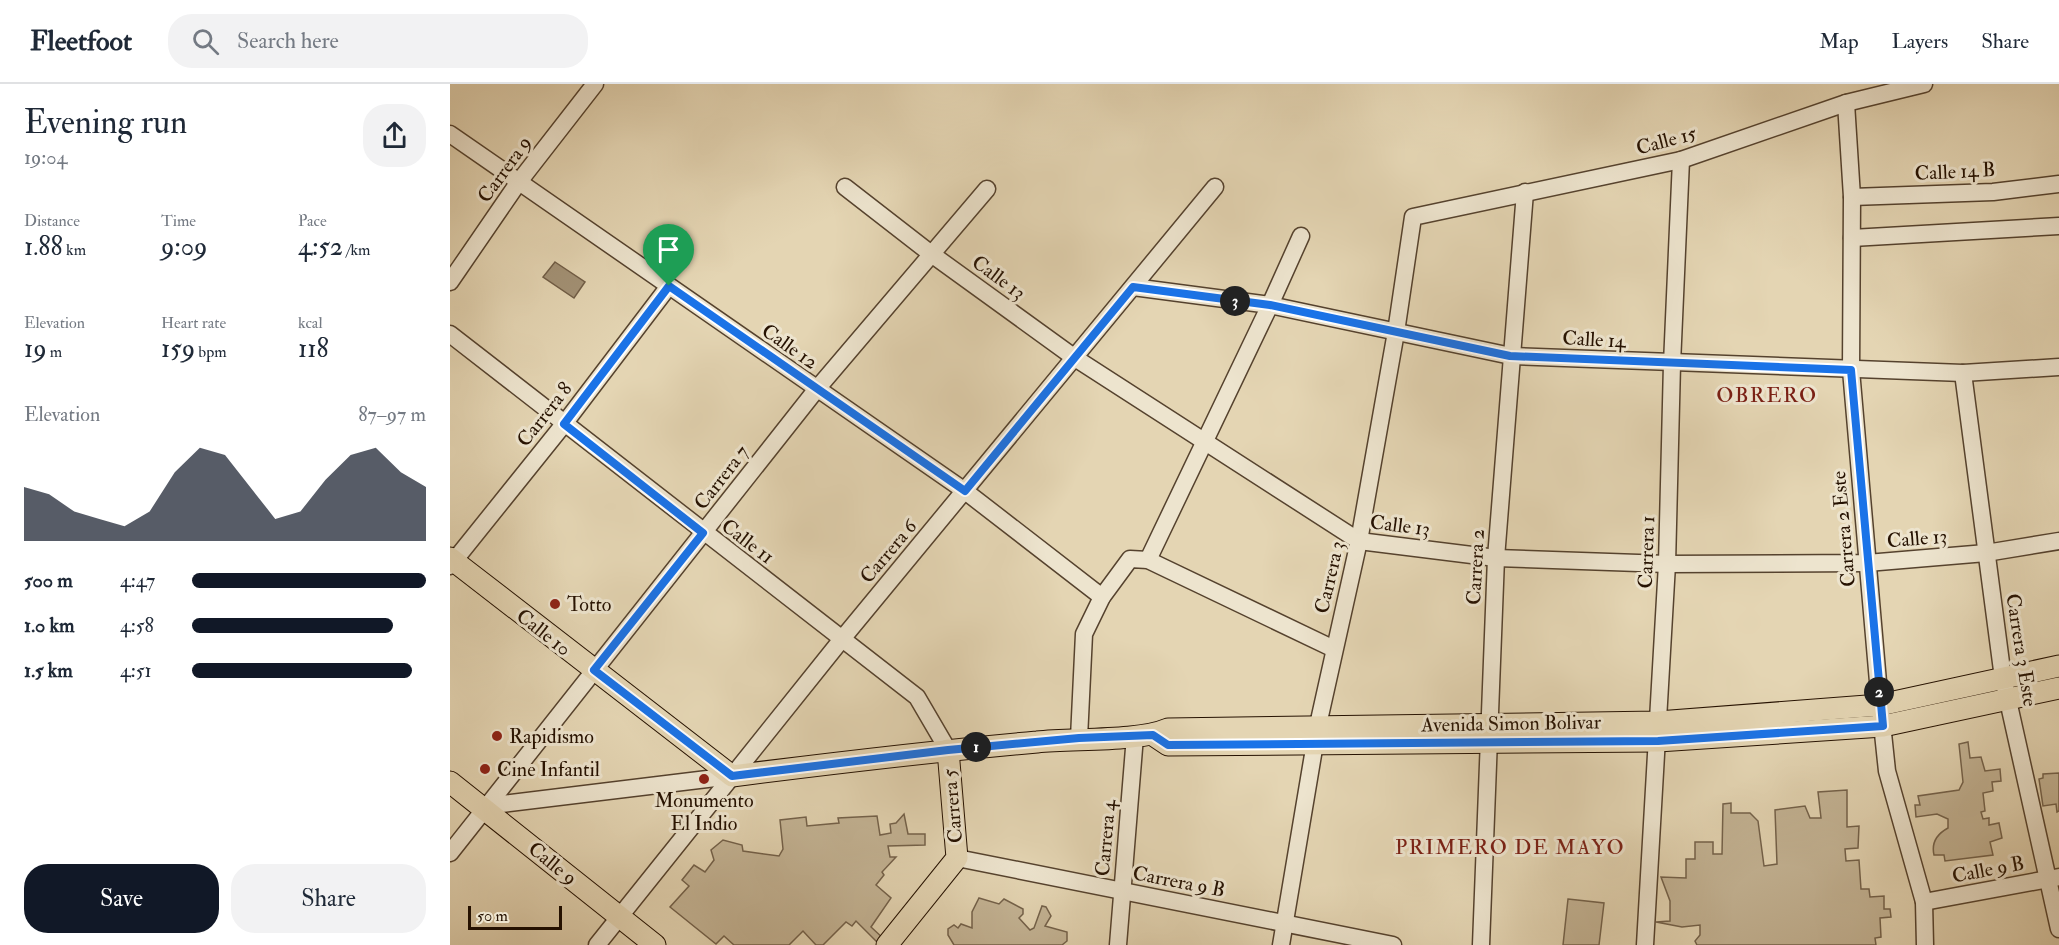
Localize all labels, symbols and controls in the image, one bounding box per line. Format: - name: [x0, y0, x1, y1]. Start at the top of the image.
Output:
- search box: [168, 14, 588, 68]
- text: Fleetfoot: [30, 24, 132, 59]
- icon: search: [189, 25, 222, 58]
- text: Search here: [237, 27, 339, 55]
- text: Map: [1819, 28, 1859, 55]
- text: Layers: [1892, 28, 1948, 55]
- text: Share: [1981, 28, 2029, 55]
- text: Evening run: [24, 102, 187, 143]
- button: share: [363, 104, 426, 167]
- street label: Calle 15: [1633, 120, 1699, 161]
- street label: Carrera 9: [472, 131, 537, 207]
- text: 19:04: [24, 145, 67, 170]
- street label: Calle 14 B: [1914, 157, 1996, 186]
- text: Distance: [24, 211, 80, 231]
- text: Time: [161, 211, 196, 231]
- text: Pace: [298, 211, 327, 231]
- pin: [643, 224, 694, 286]
- text: 1.88: [24, 231, 63, 263]
- text: 9:09: [161, 231, 207, 263]
- text: 4:52: [298, 231, 343, 263]
- icon: arrive: [652, 233, 685, 266]
- text: km: [63, 240, 86, 260]
- text: /km: [343, 240, 371, 260]
- street label: Calle 13: [967, 250, 1030, 305]
- pin: 3: [1220, 286, 1250, 316]
- text: 3: [1232, 291, 1238, 311]
- text: Elevation: [24, 313, 85, 333]
- text: Heart rate: [161, 313, 226, 333]
- text: kcal: [298, 313, 323, 333]
- street label: Calle 12: [757, 318, 823, 375]
- street label: Calle 14: [1562, 325, 1628, 354]
- text: 19: [24, 333, 47, 365]
- text: 159: [161, 333, 195, 365]
- text: 118: [298, 333, 329, 365]
- text: m: [47, 342, 62, 362]
- text: bpm: [195, 342, 227, 362]
- street label: Carrera 8: [511, 377, 577, 452]
- district label: OBRERO: [1716, 382, 1818, 409]
- text: Elevation: [24, 402, 100, 427]
- text: 87–97 m: [358, 402, 426, 427]
- street label: Carrera 7: [688, 440, 754, 515]
- street label: Carrera 2 Este: [1826, 470, 1861, 588]
- street label: Calle 13: [1368, 509, 1431, 542]
- street label: Calle 11: [716, 513, 779, 569]
- street label: Carrera 6: [854, 513, 923, 588]
- street label: Carrera 1: [1633, 515, 1660, 589]
- street label: Calle 13: [1886, 523, 1948, 554]
- street label: Carrera 2: [1461, 528, 1490, 606]
- street label: Carrera 3: [1309, 538, 1350, 616]
- text: 500 m: [24, 568, 73, 593]
- text: 4:47: [120, 568, 155, 593]
- place label: Totto: [567, 592, 611, 617]
- street label: Carrera 3 Este: [2000, 592, 2043, 708]
- marker: Totto: [548, 597, 562, 611]
- street label: Calle 10: [511, 603, 576, 662]
- text: 1.0 km: [24, 613, 75, 638]
- text: 4:58: [120, 613, 154, 638]
- text: 1.5 km: [24, 658, 73, 683]
- text: 4:51: [120, 658, 152, 683]
- pin: 2: [1864, 677, 1894, 707]
- text: 2: [1875, 682, 1883, 702]
- street label: Avenida Simon Bolivar: [1420, 709, 1602, 738]
- place label: Rapidismo: [509, 724, 594, 750]
- marker: Rapidismo: [490, 729, 504, 743]
- pin: 1: [961, 732, 991, 762]
- text: 1: [973, 737, 979, 757]
- place label: Cine Infantil: [497, 757, 600, 782]
- marker: Cine Infantil: [478, 762, 492, 776]
- street label: Carrera 5: [937, 767, 968, 844]
- marker: Monumento El Indio: [697, 772, 711, 786]
- place label: Monumento El Indio: [654, 788, 754, 836]
- street label: Carrera 4: [1090, 798, 1121, 877]
- district label: PRIMERO DE MAYO: [1395, 834, 1625, 861]
- street label: Calle 9: [523, 836, 582, 891]
- street label: Calle 9 B: [1950, 850, 2026, 889]
- street label: Carrera 9 B: [1131, 860, 1227, 903]
- button: Save: [24, 864, 219, 933]
- button: Share: [231, 864, 426, 933]
- scale bar: [468, 903, 562, 930]
- text: 50 m: [477, 906, 508, 926]

